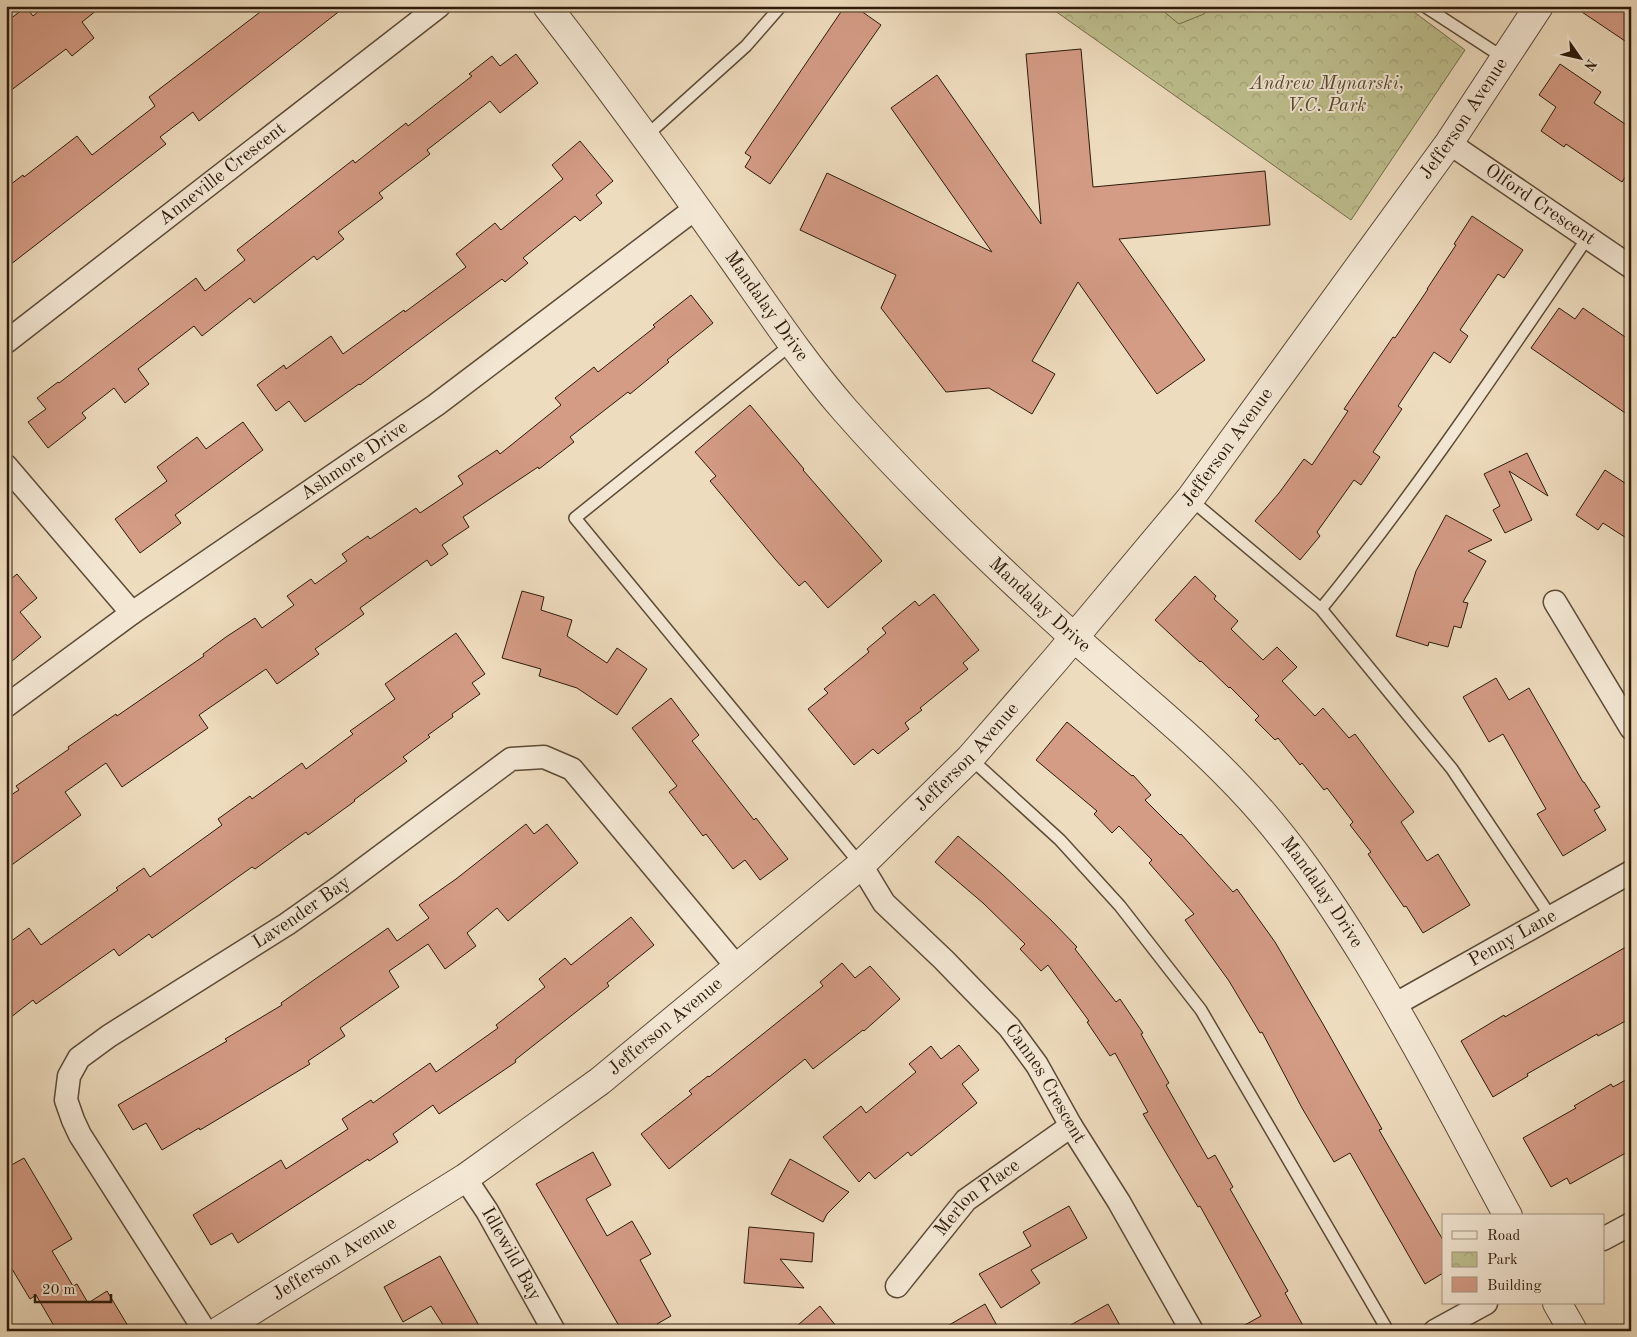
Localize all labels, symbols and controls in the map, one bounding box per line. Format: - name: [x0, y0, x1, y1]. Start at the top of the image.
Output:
- north arrow: [1554, 32, 1604, 82]
- street label: Jefferson Avenue: [1416, 55, 1511, 183]
- text: N: [1581, 56, 1599, 73]
- park label: Andrew Mynarski, V.C. Park: [1249, 75, 1404, 116]
- street label: Anneville Crescent: [155, 119, 289, 229]
- street label: Olford Crescent: [1481, 161, 1598, 249]
- street label: Mandalay Drive: [721, 248, 812, 365]
- street label: Jefferson Avenue: [1178, 385, 1277, 511]
- street label: Ashmore Drive: [297, 418, 411, 504]
- street label: Mandalay Drive: [985, 554, 1094, 656]
- street label: Jefferson Avenue: [912, 699, 1023, 815]
- street label: Mandalay Drive: [1277, 833, 1366, 951]
- street label: Lavender Bay: [249, 873, 354, 952]
- street label: Penny Lane: [1465, 906, 1560, 971]
- street label: Jefferson Avenue: [605, 974, 726, 1079]
- street label: Cannes Crescent: [1001, 1021, 1089, 1147]
- street label: Merlon Place: [931, 1156, 1023, 1240]
- street label: Idlewild Bay: [477, 1204, 545, 1304]
- street label: Jefferson Avenue: [269, 1214, 400, 1305]
- legend: [1442, 1214, 1604, 1304]
- text: Road: [1487, 1229, 1521, 1244]
- text: Park: [1487, 1253, 1518, 1268]
- scale bar: [35, 1272, 111, 1304]
- text: Building: [1487, 1279, 1542, 1294]
- text: 20 m: [42, 1283, 76, 1298]

